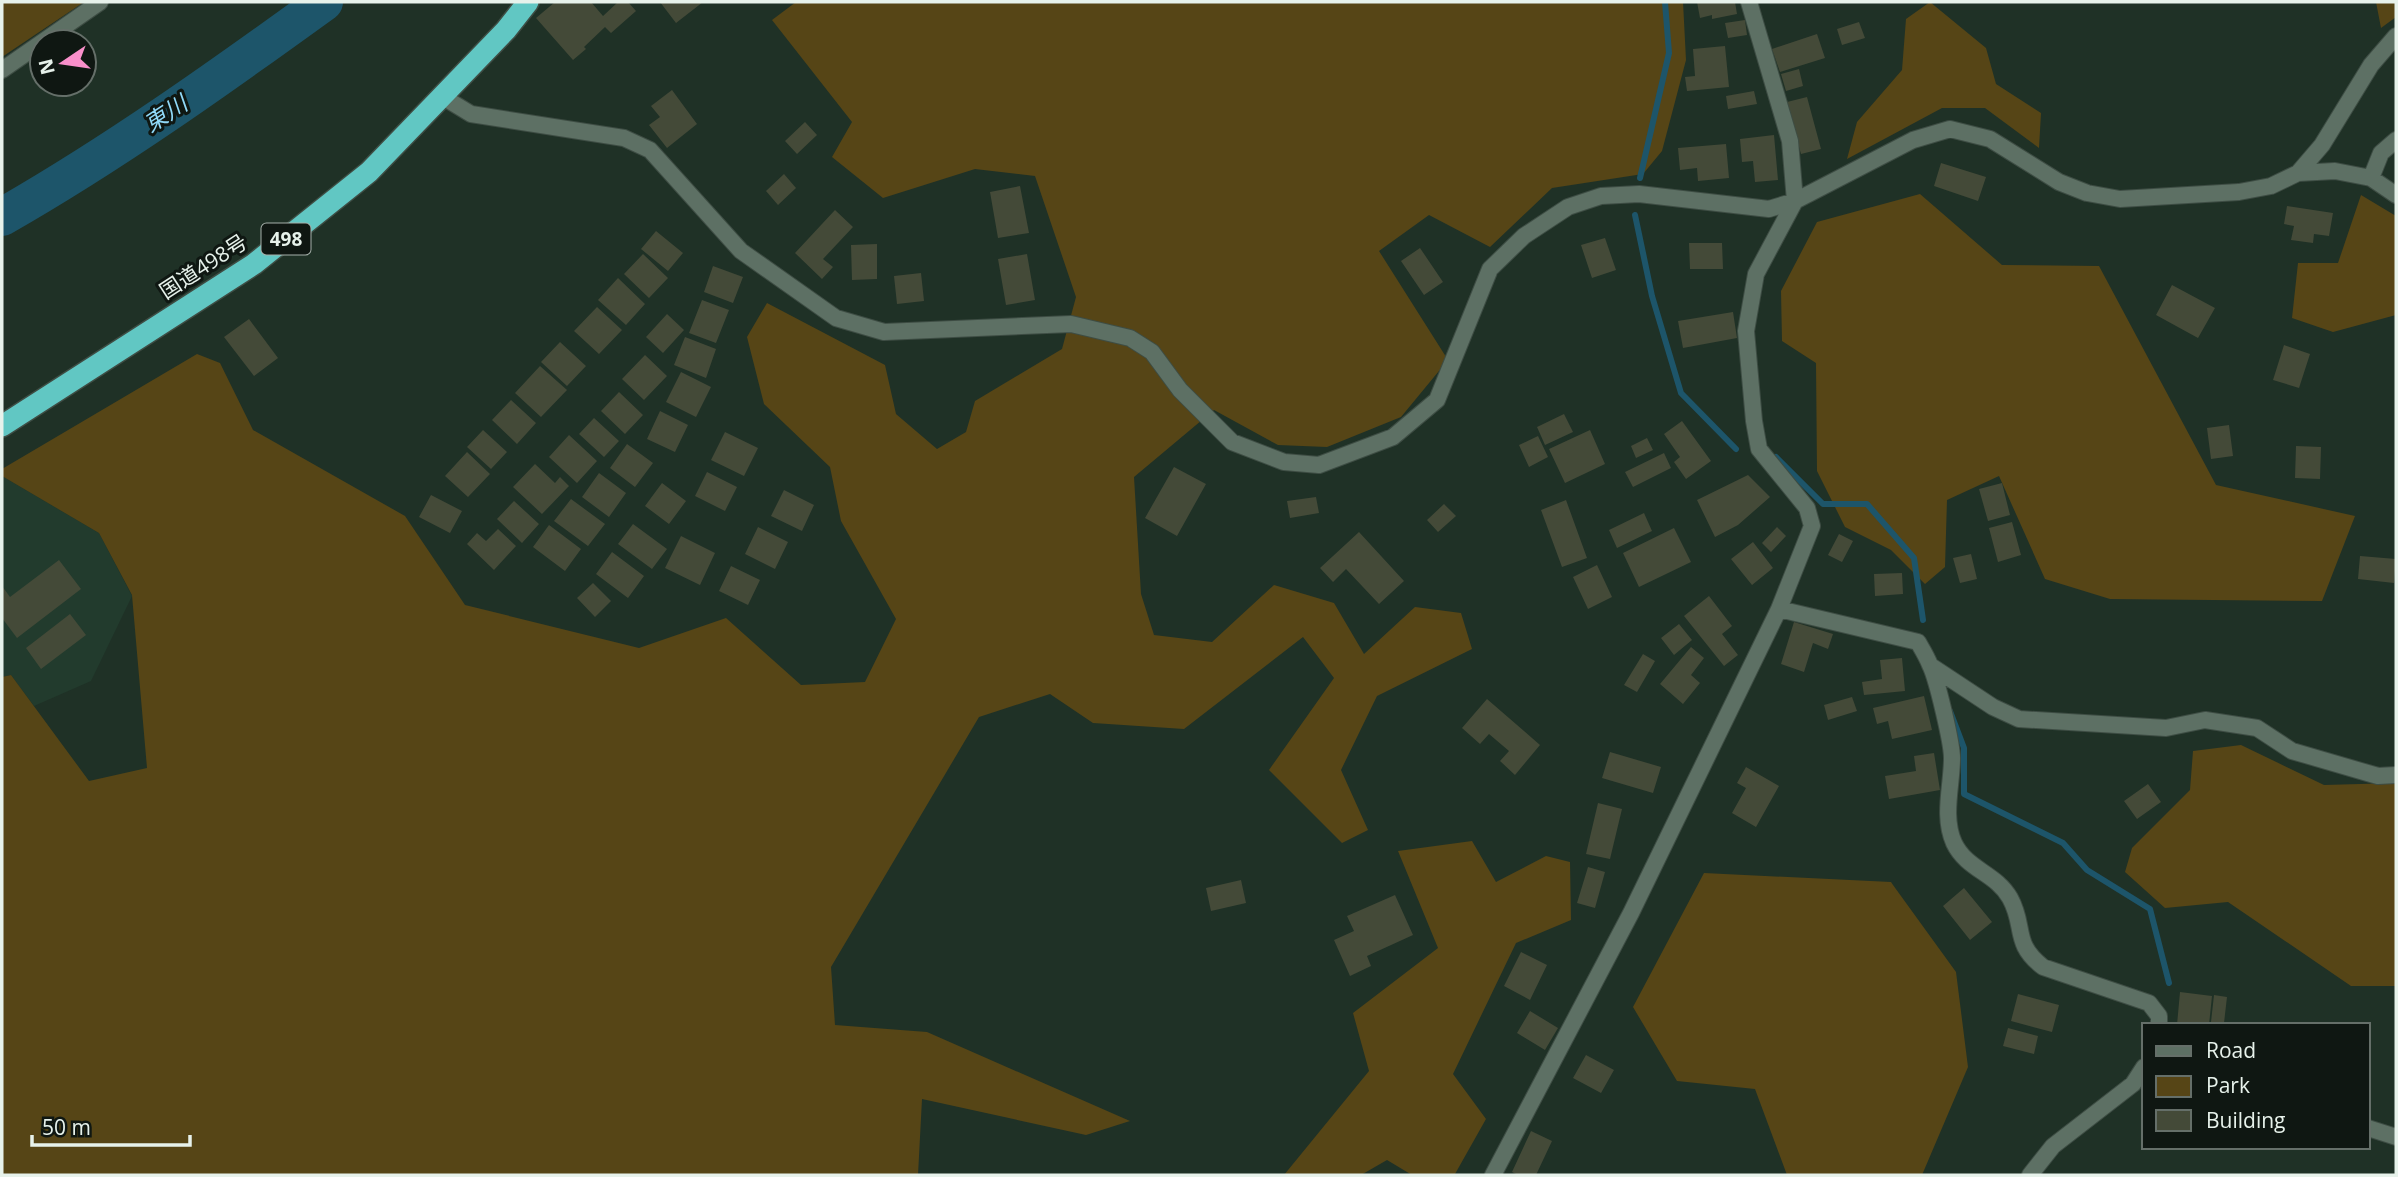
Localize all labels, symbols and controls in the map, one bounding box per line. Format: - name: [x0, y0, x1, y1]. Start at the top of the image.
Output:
- north arrow: [28, 28, 98, 98]
- text: N: [32, 56, 61, 77]
- water label: 東川: [137, 85, 196, 139]
- road number: 498: [262, 224, 310, 255]
- street label: 国道498号: [154, 227, 252, 305]
- legend: [2142, 1023, 2370, 1149]
- text: Road: [2206, 1036, 2256, 1064]
- text: Park: [2206, 1071, 2250, 1099]
- scale bar: [32, 1104, 189, 1148]
- text: Building: [2206, 1106, 2285, 1134]
- text: 50 m: [42, 1113, 91, 1141]

